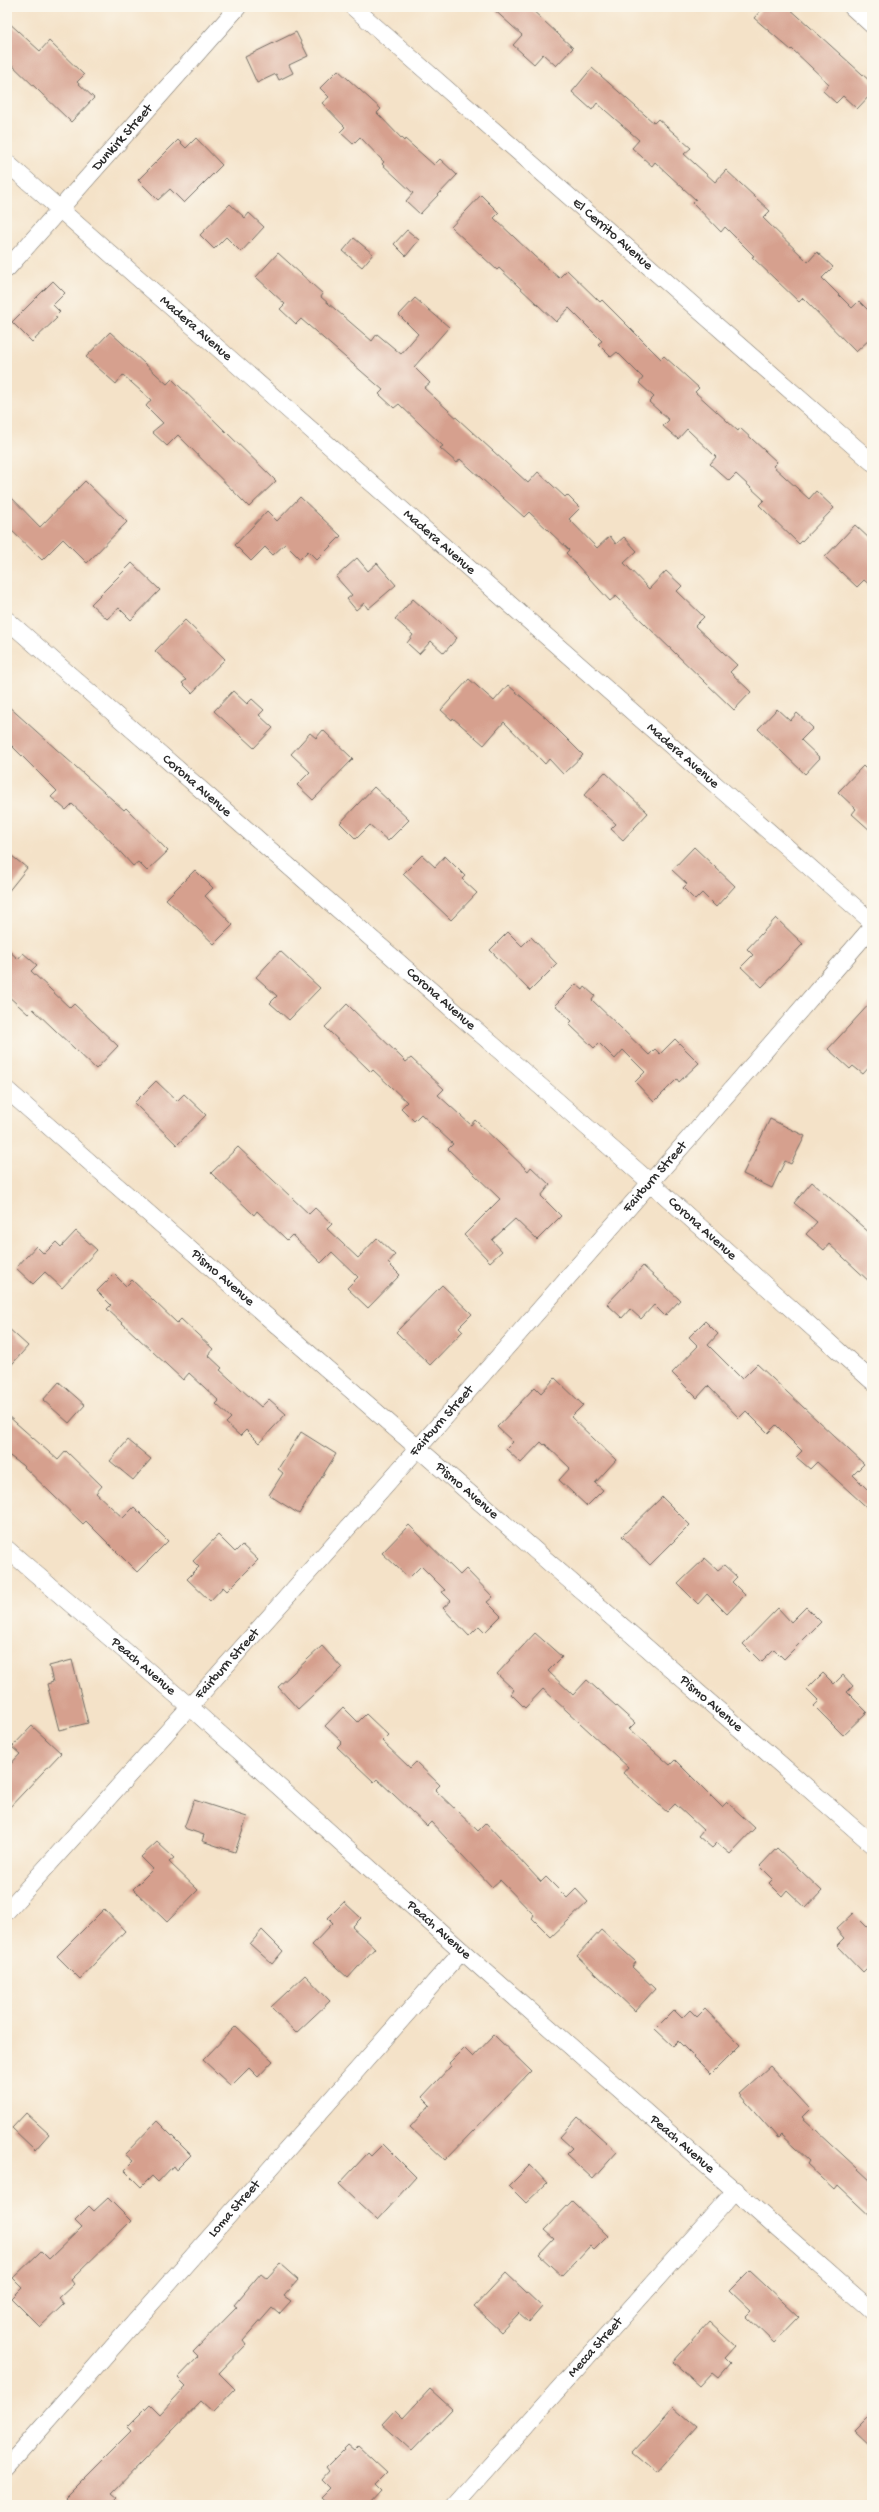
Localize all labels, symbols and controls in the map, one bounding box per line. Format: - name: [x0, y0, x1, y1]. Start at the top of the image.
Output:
- street label: Dunkirk Street: [88, 100, 158, 175]
- street label: El Cerrito Avenue: [569, 195, 657, 275]
- street label: Madera Avenue: [156, 292, 236, 366]
- street label: Madera Avenue: [399, 506, 480, 579]
- street label: Madera Avenue: [643, 719, 723, 793]
- street label: Corona Avenue: [158, 751, 236, 821]
- street label: Corona Avenue: [402, 964, 480, 1035]
- street label: Fairburn Street: [619, 1137, 692, 1217]
- street label: Corona Avenue: [664, 1193, 741, 1265]
- street label: Pismo Avenue: [187, 1245, 258, 1311]
- street label: Fairburn Street: [405, 1381, 479, 1461]
- street label: Pismo Avenue: [431, 1458, 503, 1524]
- street label: Fairburn Street: [191, 1624, 264, 1704]
- street label: Peach Avenue: [106, 1633, 180, 1700]
- street label: Pismo Avenue: [675, 1671, 747, 1736]
- street label: Peach Avenue: [402, 1896, 475, 1964]
- street label: Peach Avenue: [645, 2111, 718, 2178]
- street label: Loma Street: [205, 2176, 265, 2241]
- street label: Mecca Street: [564, 2313, 628, 2381]

